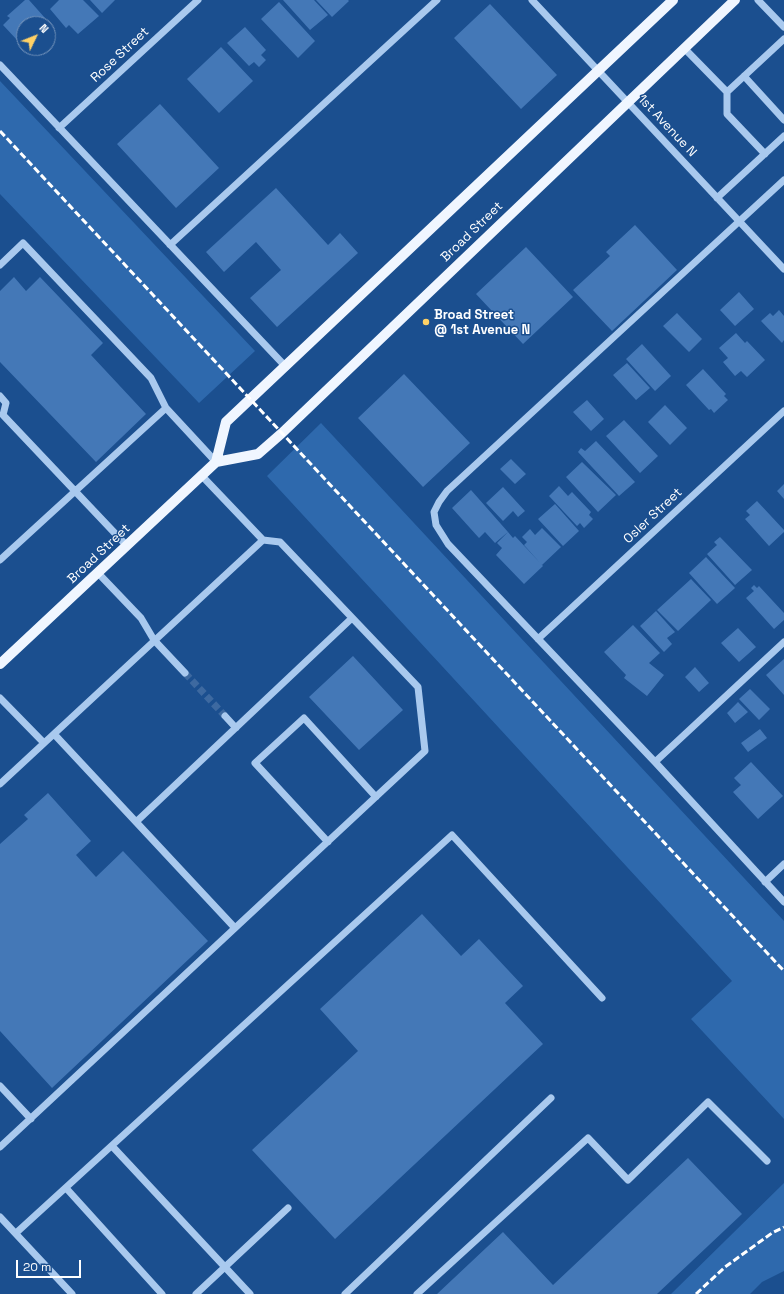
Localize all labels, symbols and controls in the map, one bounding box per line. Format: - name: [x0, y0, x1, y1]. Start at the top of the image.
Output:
- north arrow: [16, 16, 56, 56]
- text: N: [36, 21, 52, 36]
- street label: Rose Street: [88, 24, 152, 86]
- street label: 1st Avenue N: [634, 92, 700, 160]
- street label: Broad Street: [438, 199, 506, 265]
- place label: Broad Street @ 1st Avenue N: [434, 307, 530, 338]
- marker: Broad Street @ 1st Avenue N: [421, 317, 431, 327]
- street label: Osler Street: [620, 485, 686, 547]
- street label: Broad Street: [64, 521, 134, 587]
- scale bar: [18, 1252, 83, 1278]
- text: 20 m: [23, 1259, 51, 1275]

